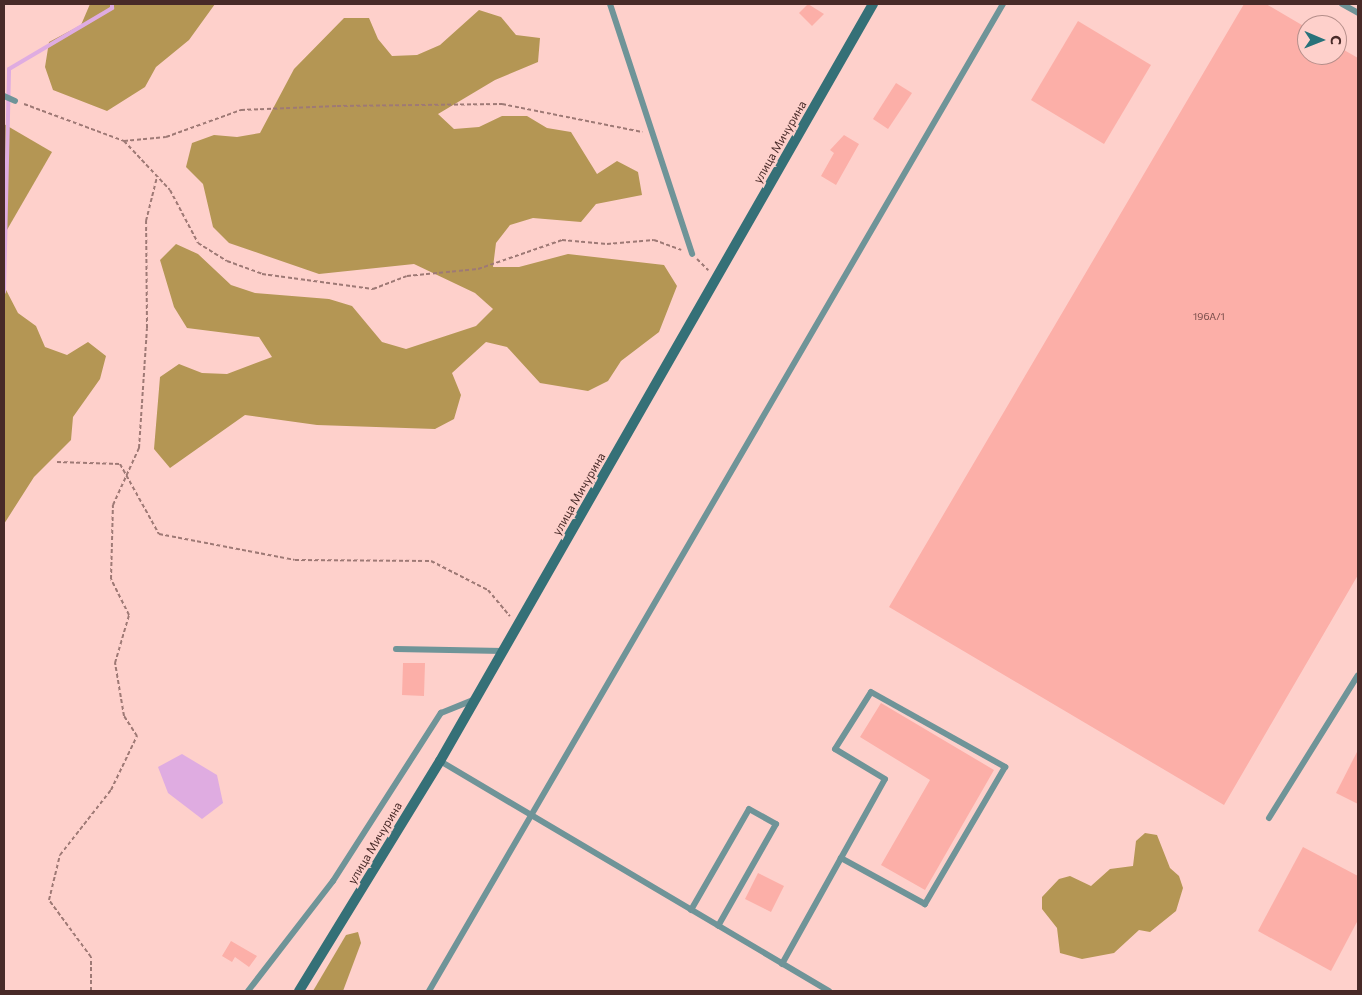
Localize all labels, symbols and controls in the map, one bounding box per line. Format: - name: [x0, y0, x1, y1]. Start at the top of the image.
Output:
- north arrow: [1297, 15, 1347, 65]
- text: С: [1328, 35, 1345, 45]
- street label: улица Мичурина: [751, 98, 809, 186]
- house number: 196А/1: [1193, 311, 1225, 323]
- street label: улица Мичурина: [550, 450, 608, 538]
- street label: улица Мичурина: [345, 799, 405, 887]

